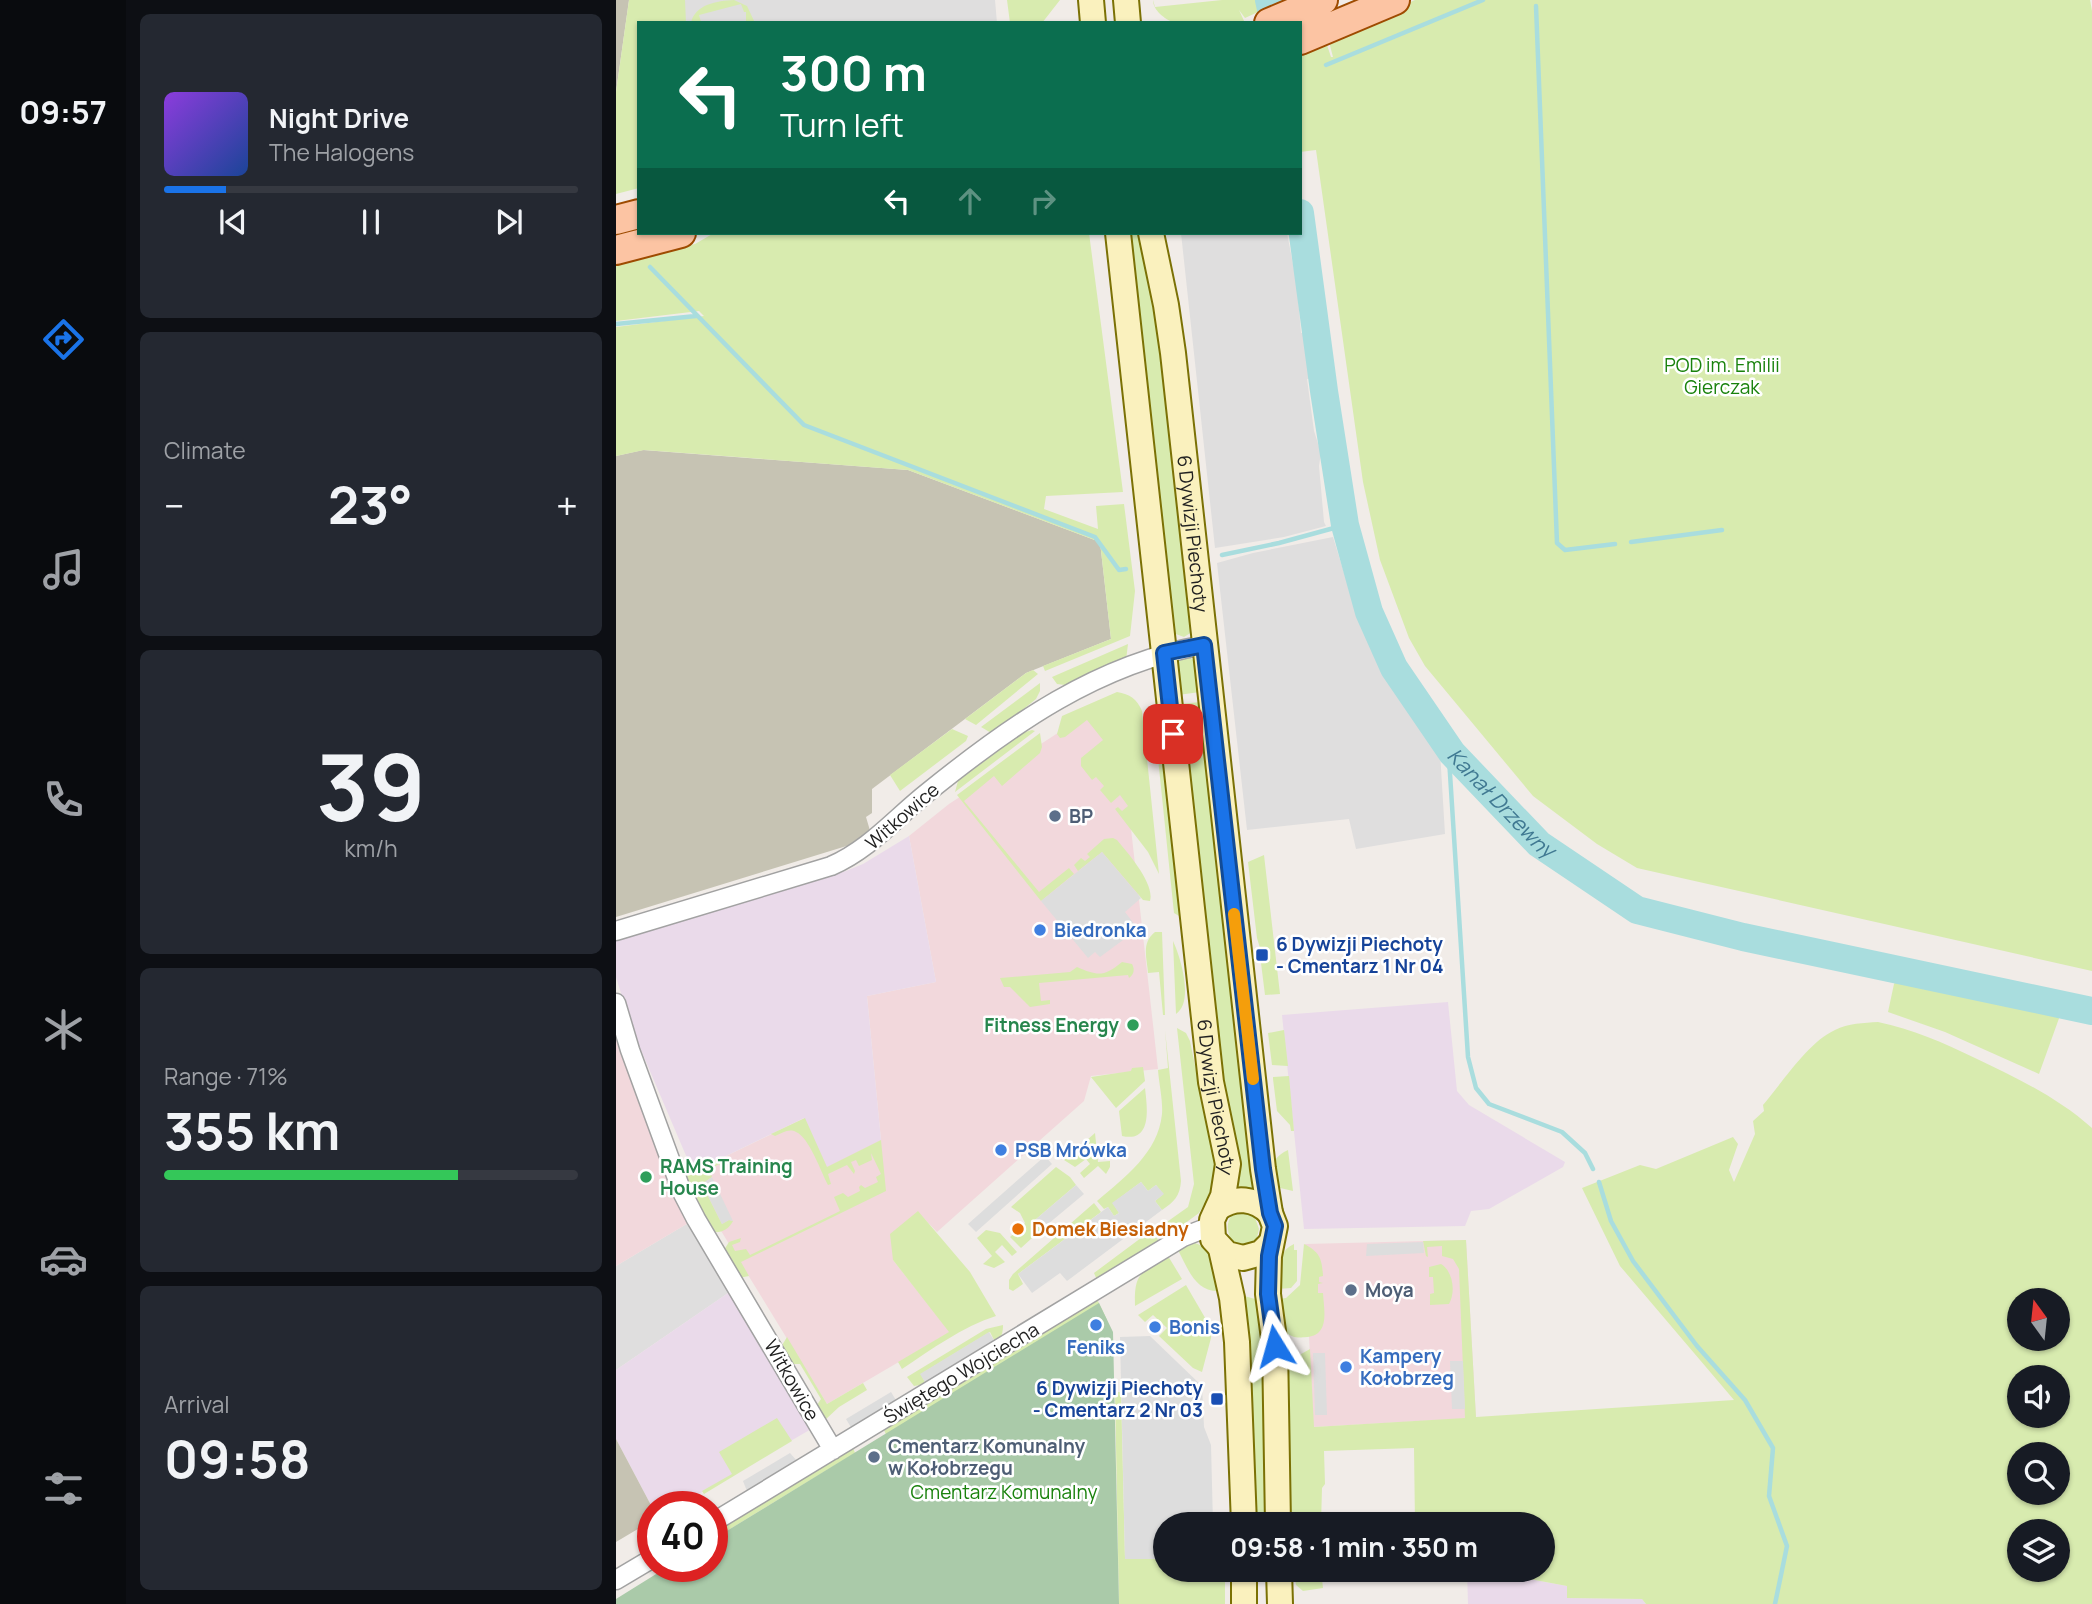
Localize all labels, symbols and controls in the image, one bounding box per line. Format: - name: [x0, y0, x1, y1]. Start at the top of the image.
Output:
- text: 300 m: [780, 39, 927, 106]
- icon: left: [665, 49, 756, 140]
- text: 09:57: [19, 90, 107, 134]
- text: Night Drive: [269, 100, 409, 136]
- text: Turn left: [780, 103, 904, 147]
- text: The Halogens: [269, 136, 414, 168]
- icon: left: [878, 182, 916, 220]
- icon: ahead: [951, 182, 989, 220]
- icon: right: [1024, 182, 1062, 220]
- icon: previous: [214, 203, 252, 241]
- icon: pause: [352, 203, 390, 241]
- icon: next: [490, 203, 528, 241]
- icon: directions: [39, 315, 88, 364]
- park label: POD im. Emilii Gierczak: [1664, 352, 1780, 400]
- text: Climate: [164, 434, 246, 466]
- street label: 6 Dywizji Piechoty: [1171, 454, 1215, 614]
- text: 23°: [328, 469, 413, 540]
- text: −: [164, 479, 185, 531]
- text: +: [556, 479, 578, 531]
- icon: music: [39, 545, 88, 594]
- pin: [1143, 704, 1203, 764]
- icon: arrive: [1154, 715, 1192, 753]
- text: 39: [316, 724, 426, 848]
- water label: Kanał Drzewny: [1442, 742, 1563, 865]
- icon: phone: [39, 775, 88, 824]
- street label: Witkowice: [860, 777, 944, 855]
- place label: BP: [1069, 803, 1093, 829]
- marker: BP: [1047, 808, 1063, 824]
- text: km/h: [344, 832, 398, 864]
- place label: Biedronka: [1054, 917, 1147, 943]
- marker: Biedronka: [1032, 922, 1048, 938]
- place label: 6 Dywizji Piechoty - Cmentarz 1 Nr 04: [1276, 931, 1444, 979]
- marker: 6 Dywizji Piechoty - Cmentarz 1 Nr 04: [1254, 947, 1270, 963]
- icon: climate: [39, 1005, 88, 1054]
- place label: Fitness Energy: [984, 1012, 1119, 1038]
- marker: Fitness Energy: [1125, 1017, 1141, 1033]
- street label: 6 Dywizji Piechoty: [1191, 1018, 1241, 1177]
- text: Range · 71%: [164, 1060, 288, 1092]
- text: 355 km: [164, 1095, 340, 1166]
- place label: PSB Mrówka: [1015, 1137, 1127, 1163]
- marker: PSB Mrówka: [993, 1142, 1009, 1158]
- place label: RAMS Training House: [660, 1153, 793, 1201]
- marker: RAMS Training House: [638, 1169, 654, 1185]
- place label: Domek Biesiadny: [1032, 1216, 1189, 1242]
- marker: Domek Biesiadny: [1010, 1221, 1026, 1237]
- icon: car: [39, 1235, 88, 1284]
- place label: Moya: [1365, 1277, 1414, 1303]
- marker: Moya: [1343, 1282, 1359, 1298]
- north arrow: [2007, 1288, 2070, 1351]
- map controls: [2007, 1288, 2070, 1582]
- position arrow: [1238, 1309, 1312, 1383]
- place label: Bonis: [1169, 1314, 1220, 1340]
- street label: Świętego Wojciecha: [878, 1316, 1044, 1430]
- marker: Feniks: [1088, 1317, 1104, 1333]
- marker: Bonis: [1147, 1319, 1163, 1335]
- place label: Feniks: [1067, 1334, 1125, 1360]
- street label: Witkowice: [758, 1335, 826, 1425]
- place label: Kampery Kołobrzeg: [1360, 1343, 1454, 1391]
- marker: Kampery Kołobrzeg: [1338, 1359, 1354, 1375]
- button: sound: [2007, 1365, 2070, 1428]
- place label: 6 Dywizji Piechoty - Cmentarz 2 Nr 03: [1033, 1375, 1203, 1423]
- text: Arrival: [164, 1388, 230, 1420]
- marker: 6 Dywizji Piechoty - Cmentarz 2 Nr 03: [1209, 1391, 1225, 1407]
- text: 09:58: [164, 1423, 311, 1494]
- place label: Cmentarz Komunalny w Kołobrzegu: [888, 1433, 1086, 1481]
- button: search: [2007, 1442, 2070, 1505]
- marker: Cmentarz Komunalny w Kołobrzegu: [866, 1449, 882, 1465]
- icon: filters: [39, 1464, 88, 1513]
- park label: Cmentarz Komunalny: [911, 1479, 1097, 1505]
- speed limit sign: 40: [637, 1491, 728, 1582]
- button: layers: [2007, 1519, 2070, 1582]
- text: 09:58 · 1 min · 350 m: [1230, 1529, 1478, 1565]

